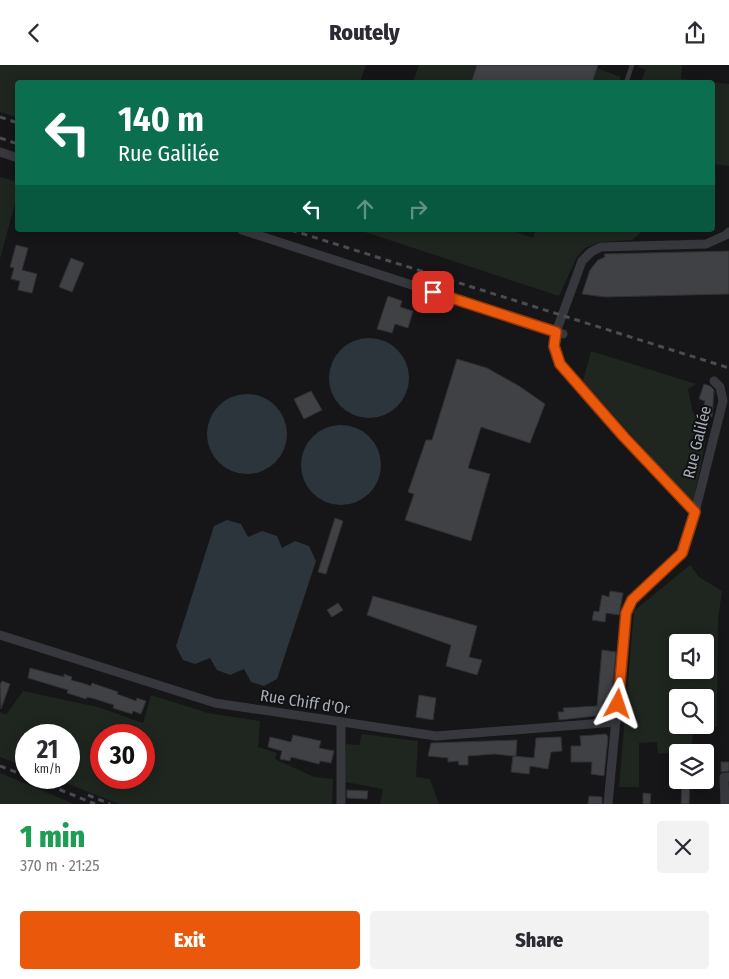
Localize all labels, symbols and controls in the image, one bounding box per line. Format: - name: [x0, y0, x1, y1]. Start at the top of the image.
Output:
- icon: back: [20, 19, 48, 47]
- text: Routely: [329, 19, 400, 46]
- icon: share: [681, 19, 709, 47]
- text: 140 m: [118, 98, 204, 140]
- icon: left: [35, 100, 100, 165]
- text: Rue Galilée: [118, 140, 220, 167]
- icon: left: [298, 195, 326, 223]
- icon: ahead: [351, 195, 379, 223]
- icon: right: [404, 195, 432, 223]
- pin: [412, 271, 454, 313]
- icon: arrive: [419, 278, 447, 306]
- street label: Rue Galilée: [679, 404, 715, 480]
- map controls: [669, 634, 714, 789]
- button: sound: [669, 634, 714, 679]
- position arrow: [591, 677, 643, 729]
- street label: Rue Chiff d'Or: [259, 686, 351, 719]
- button: search: [669, 689, 714, 734]
- speed limit sign: 30: [90, 724, 155, 789]
- text: 21: [37, 735, 58, 765]
- button: layers: [669, 744, 714, 789]
- text: km/h: [34, 762, 61, 776]
- text: 1 min: [20, 819, 85, 855]
- button: close: [657, 821, 709, 873]
- text: 370 m · 21:25: [20, 856, 100, 875]
- button: Exit: [20, 911, 360, 969]
- button: Share: [370, 911, 709, 969]

